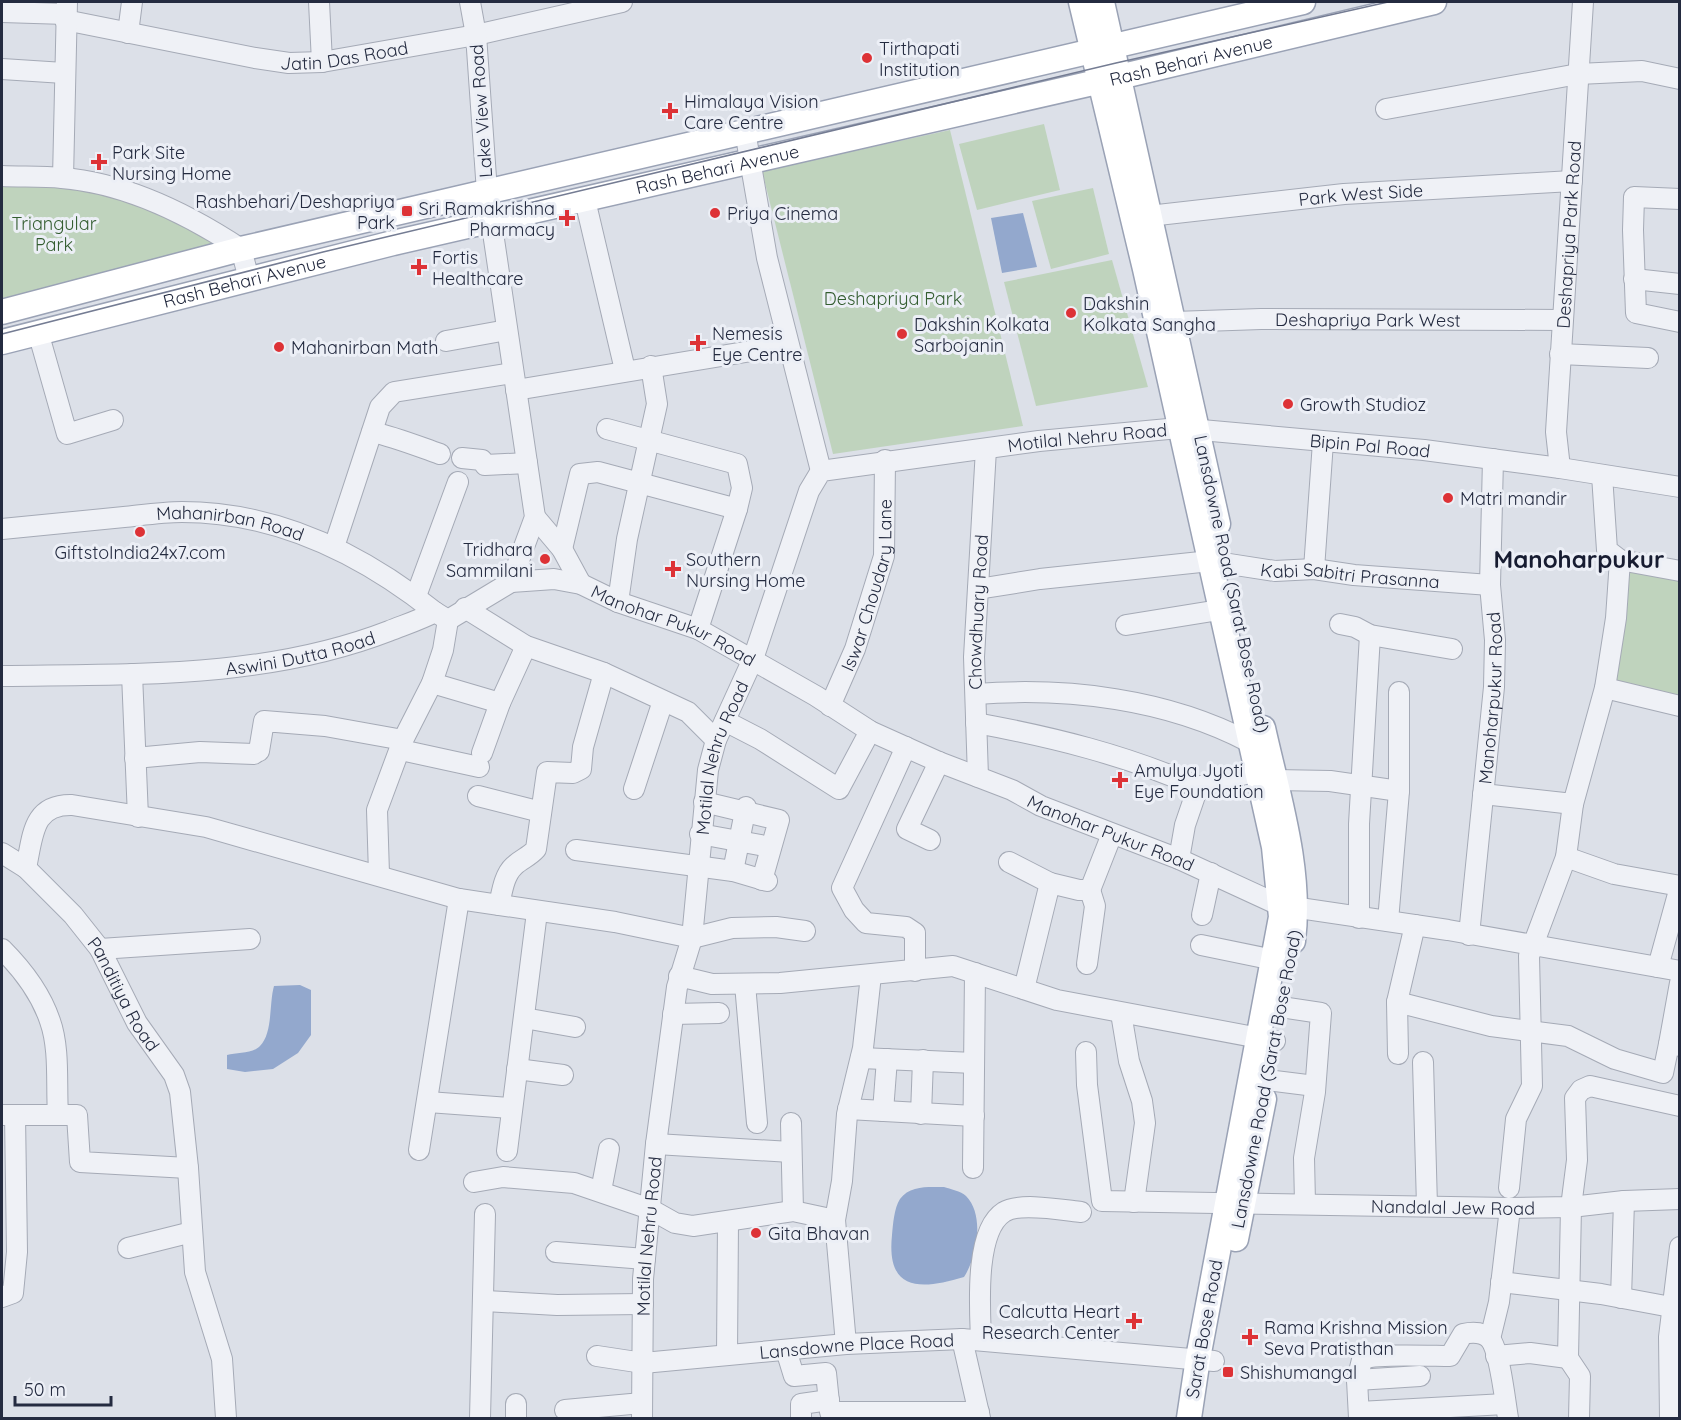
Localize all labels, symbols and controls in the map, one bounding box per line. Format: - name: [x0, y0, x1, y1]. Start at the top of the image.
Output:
- street label: Rash Behari Avenue: [1107, 29, 1275, 90]
- street label: Jatin Das Road: [279, 36, 410, 75]
- place label: Tirthapati Institution: [879, 37, 960, 81]
- street label: Lake View Road: [465, 43, 497, 179]
- marker: Tirthapati Institution: [860, 51, 874, 65]
- place label: Himalaya Vision Care Centre: [684, 90, 819, 134]
- marker: Himalaya Vision Care Centre: [661, 102, 679, 120]
- street label: Rash Behari Avenue: [633, 139, 801, 199]
- street label: Deshapriya Park Road: [1551, 140, 1586, 329]
- place label: Park Site Nursing Home: [112, 141, 232, 185]
- marker: Park Site Nursing Home: [90, 153, 108, 171]
- street label: Park West Side: [1297, 178, 1424, 211]
- place label: Rashbehari/Deshapriya Park: [195, 190, 395, 234]
- place label: Sri Ramakrishna Pharmacy: [418, 197, 555, 241]
- place label: Priya Cinema: [727, 202, 838, 225]
- marker: Rashbehari/Deshapriya Park: [400, 204, 414, 218]
- marker: Priya Cinema: [708, 206, 722, 220]
- marker: Sri Ramakrishna Pharmacy: [560, 211, 574, 225]
- park label: Triangular Park: [11, 212, 97, 256]
- place label: Fortis Healthcare: [432, 246, 523, 290]
- street label: Rash Behari Avenue: [161, 249, 328, 312]
- marker: Fortis Healthcare: [410, 258, 428, 276]
- park label: Deshapriya Park: [824, 287, 962, 310]
- place label: Dakshin Kolkata Sangha: [1083, 292, 1216, 336]
- marker: Dakshin Kolkata Sangha: [1064, 306, 1078, 320]
- street label: Deshapriya Park West: [1275, 308, 1461, 331]
- place label: Dakshin Kolkata Sarbojanin: [914, 313, 1050, 357]
- place label: Nemesis Eye Centre: [712, 322, 802, 366]
- marker: Dakshin Kolkata Sarbojanin: [895, 327, 909, 341]
- marker: Nemesis Eye Centre: [689, 334, 707, 352]
- place label: Mahanirban Math: [291, 336, 438, 359]
- marker: Mahanirban Math: [272, 340, 286, 354]
- place label: Growth Studioz: [1300, 393, 1426, 416]
- marker: Growth Studioz: [1281, 397, 1295, 411]
- street label: Motilal Nehru Road: [1006, 418, 1168, 457]
- street label: Bipin Pal Road: [1309, 428, 1432, 462]
- street label: Lansdowne Road (Sarat Bose Road): [1189, 433, 1275, 735]
- place label: Matri mandir: [1460, 487, 1567, 510]
- marker: Matri mandir: [1441, 491, 1455, 505]
- street label: Iswar Choudary Lane: [835, 499, 896, 675]
- street label: Mahanirban Road: [155, 500, 307, 546]
- marker: GiftstoIndia24x7.com: [133, 525, 147, 539]
- street label: Chowdhuary Road: [963, 534, 993, 690]
- place label: Tridhara Sammilani: [446, 538, 533, 582]
- place label: GiftstoIndia24x7.com: [54, 541, 226, 564]
- district label: Manoharpukur: [1494, 544, 1664, 574]
- place label: Southern Nursing Home: [686, 548, 806, 592]
- marker: Tridhara Sammilani: [538, 552, 552, 566]
- street label: Kabi Sabitri Prasanna: [1259, 557, 1441, 593]
- marker: Southern Nursing Home: [664, 560, 682, 578]
- street label: Manohar Pukur Road: [587, 579, 760, 671]
- street label: Manoharpukur Road: [1473, 611, 1507, 785]
- street label: Aswini Dutta Road: [224, 626, 378, 680]
- street label: Motilal Nehru Road: [690, 677, 753, 836]
- place label: Amulya Jyoti Eye Foundation: [1134, 759, 1264, 803]
- marker: Amulya Jyoti Eye Foundation: [1111, 771, 1129, 789]
- street label: Manohar Pukur Road: [1023, 789, 1198, 876]
- street label: Lansdowne Road (Sarat Bose Road): [1226, 928, 1306, 1230]
- street label: Panditiya Road: [83, 932, 165, 1056]
- street label: Motilal Nehru Road: [631, 1155, 666, 1316]
- street label: Nandalal Jew Road: [1371, 1194, 1535, 1220]
- place label: Gita Bhavan: [768, 1222, 870, 1245]
- marker: Gita Bhavan: [749, 1226, 763, 1240]
- street label: Sarat Bose Road: [1180, 1258, 1228, 1400]
- place label: Calcutta Heart Research Center: [982, 1300, 1120, 1344]
- marker: Calcutta Heart Research Center: [1125, 1312, 1143, 1330]
- place label: Rama Krishna Mission Seva Pratisthan: [1264, 1316, 1448, 1360]
- street label: Lansdowne Place Road: [758, 1328, 955, 1364]
- marker: Rama Krishna Mission Seva Pratisthan: [1241, 1328, 1259, 1346]
- place label: Shishumangal: [1240, 1361, 1357, 1384]
- marker: Shishumangal: [1221, 1365, 1235, 1379]
- scale bar: [15, 1369, 111, 1407]
- text: 50 m: [24, 1378, 66, 1401]

